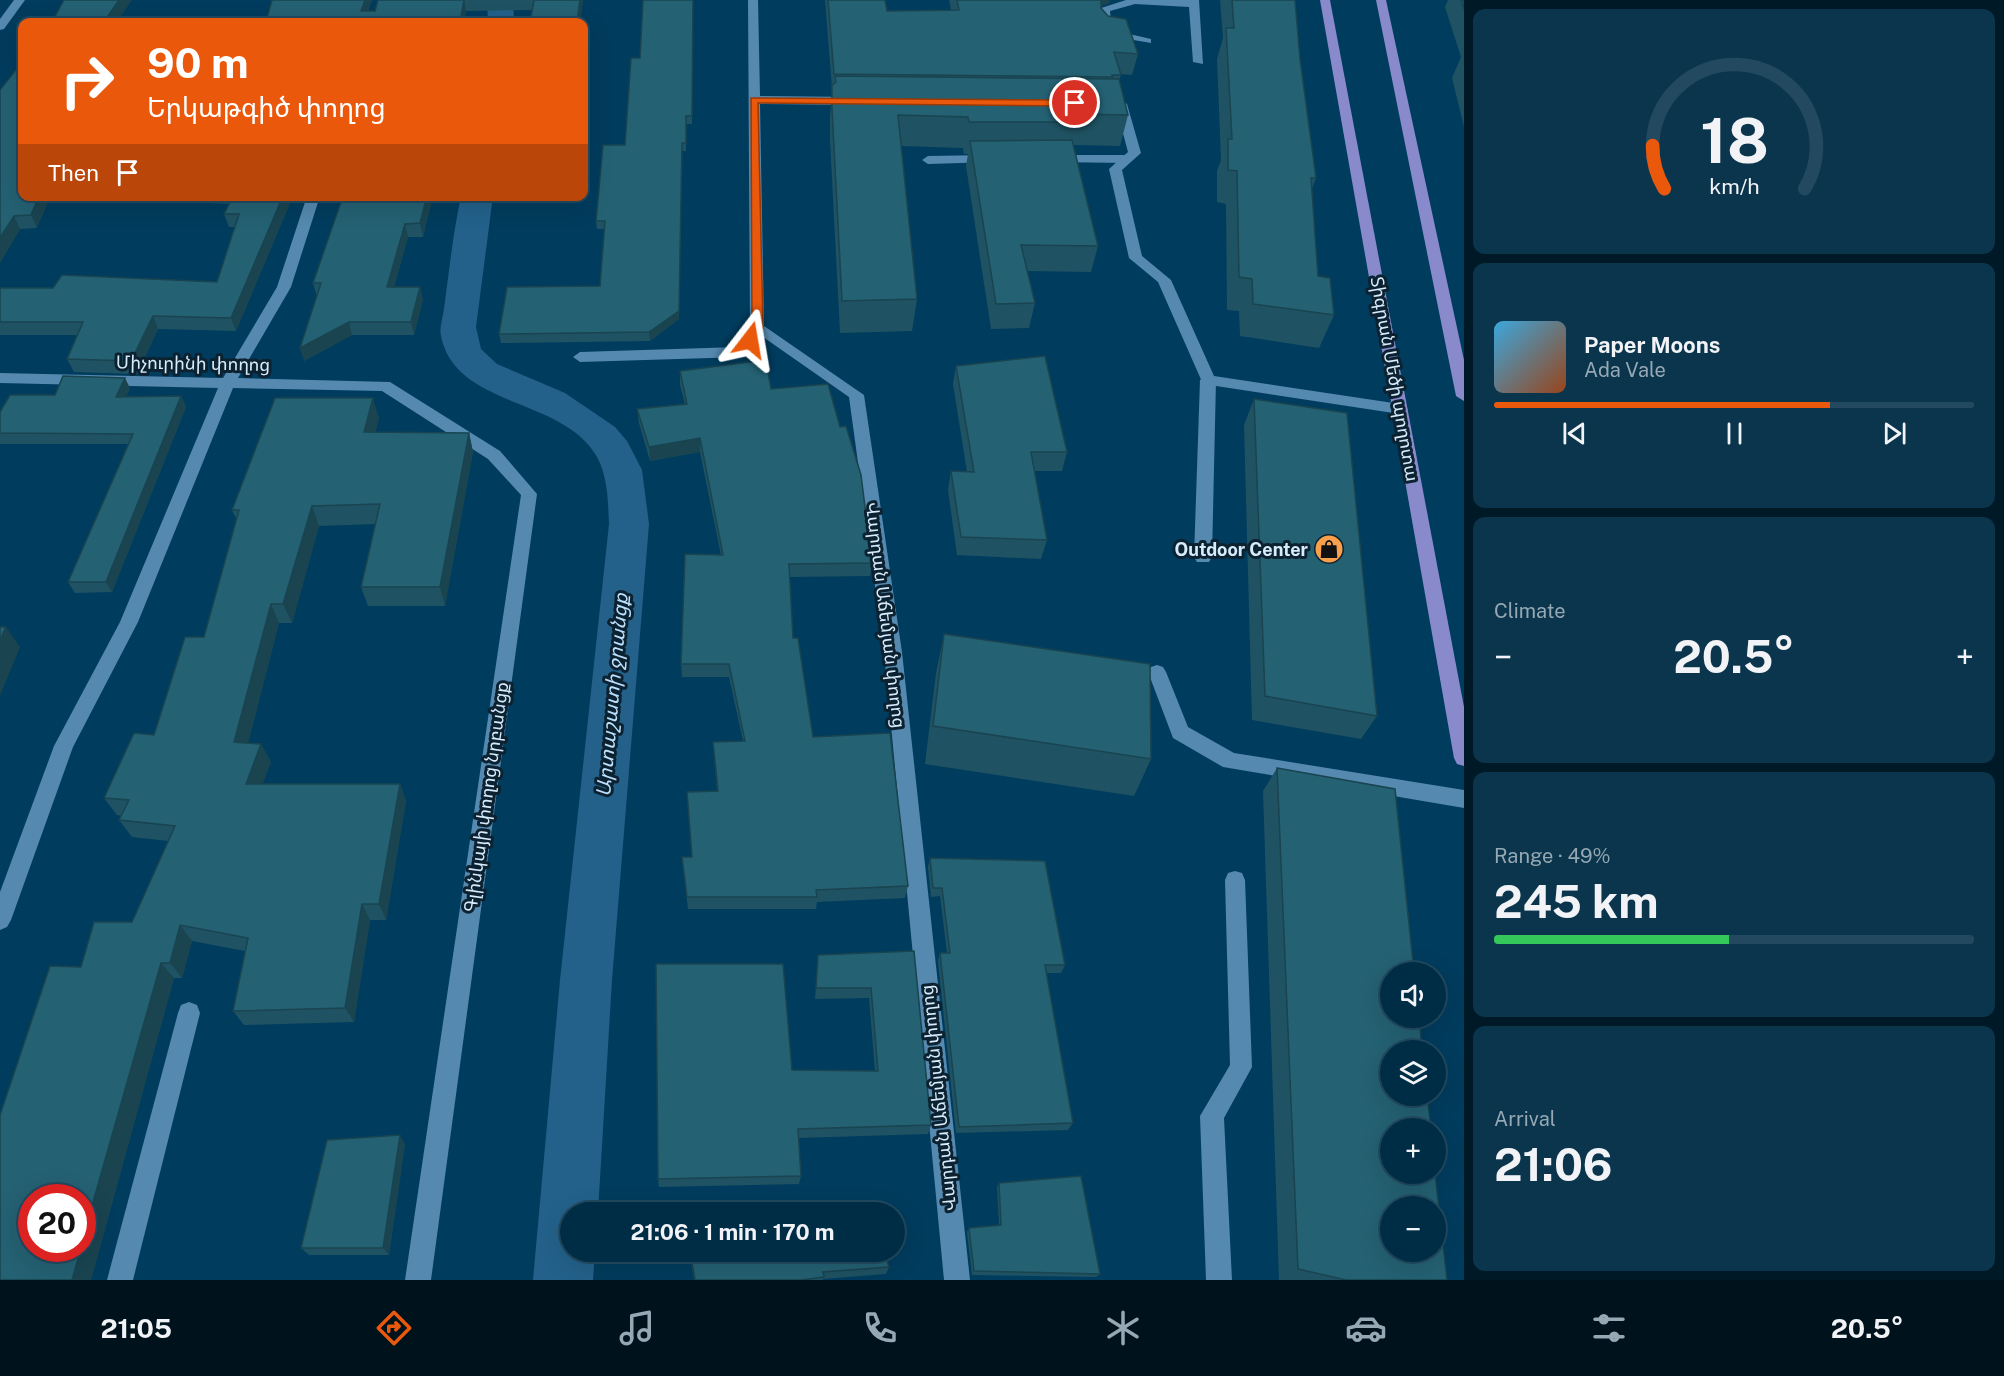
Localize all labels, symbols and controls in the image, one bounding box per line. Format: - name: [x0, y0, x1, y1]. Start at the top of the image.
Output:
- text: 90 m: [147, 38, 249, 87]
- icon: right: [48, 42, 126, 120]
- pin: [1049, 77, 1100, 128]
- icon: arrive: [1058, 86, 1091, 119]
- text: Երկաթգիծ փողոց: [147, 91, 386, 123]
- text: 18: [1700, 104, 1768, 177]
- icon: arrive: [111, 156, 144, 189]
- text: Then: [48, 160, 99, 186]
- text: km/h: [1709, 174, 1759, 199]
- street label: Տիգրան Մեծի պողոտա: [1367, 275, 1423, 483]
- position arrow: [718, 308, 782, 372]
- text: Paper Moons: [1584, 332, 1720, 358]
- street label: Միչուրինի փողոց: [116, 351, 270, 375]
- text: Ada Vale: [1584, 358, 1666, 382]
- icon: previous: [1558, 417, 1591, 450]
- icon: pause: [1718, 417, 1751, 450]
- icon: next: [1878, 417, 1911, 450]
- street label: Վարդան Աճեմյան փողոց: [862, 501, 910, 729]
- shop icon: Outdoor Center: [1313, 533, 1345, 565]
- place label: Outdoor Center: [1175, 539, 1309, 560]
- water label: Արտաշատի ջրանցք: [591, 591, 633, 798]
- text: Climate: [1494, 599, 1566, 623]
- text: 20.5°: [1673, 630, 1795, 683]
- text: −: [1494, 638, 1512, 676]
- text: +: [1956, 638, 1974, 676]
- street label: Գլինկայի փողոց նրբանցք: [459, 680, 513, 914]
- text: Range · 49%: [1494, 844, 1611, 868]
- text: 245 km: [1494, 875, 1658, 928]
- map controls: [1380, 962, 1446, 1262]
- button: sound: [1380, 962, 1446, 1028]
- street label: Վարդան Աճեմյան փողոց: [916, 984, 960, 1212]
- button: layers: [1380, 1040, 1446, 1106]
- text: Arrival: [1494, 1107, 1556, 1131]
- button: +: [1380, 1118, 1446, 1184]
- text: 21:06: [1494, 1138, 1613, 1191]
- speed limit sign: 20: [18, 1184, 96, 1262]
- button: −: [1380, 1196, 1446, 1262]
- text: 21:06 · 1 min · 170 m: [631, 1219, 834, 1245]
- icon: directions: [373, 1307, 415, 1349]
- icon: music: [616, 1307, 658, 1349]
- icon: phone: [859, 1307, 901, 1349]
- icon: climate: [1102, 1307, 1144, 1349]
- icon: car: [1345, 1307, 1387, 1349]
- icon: filters: [1588, 1307, 1630, 1349]
- text: 21:05: [100, 1312, 172, 1344]
- text: 20.5°: [1831, 1312, 1904, 1344]

